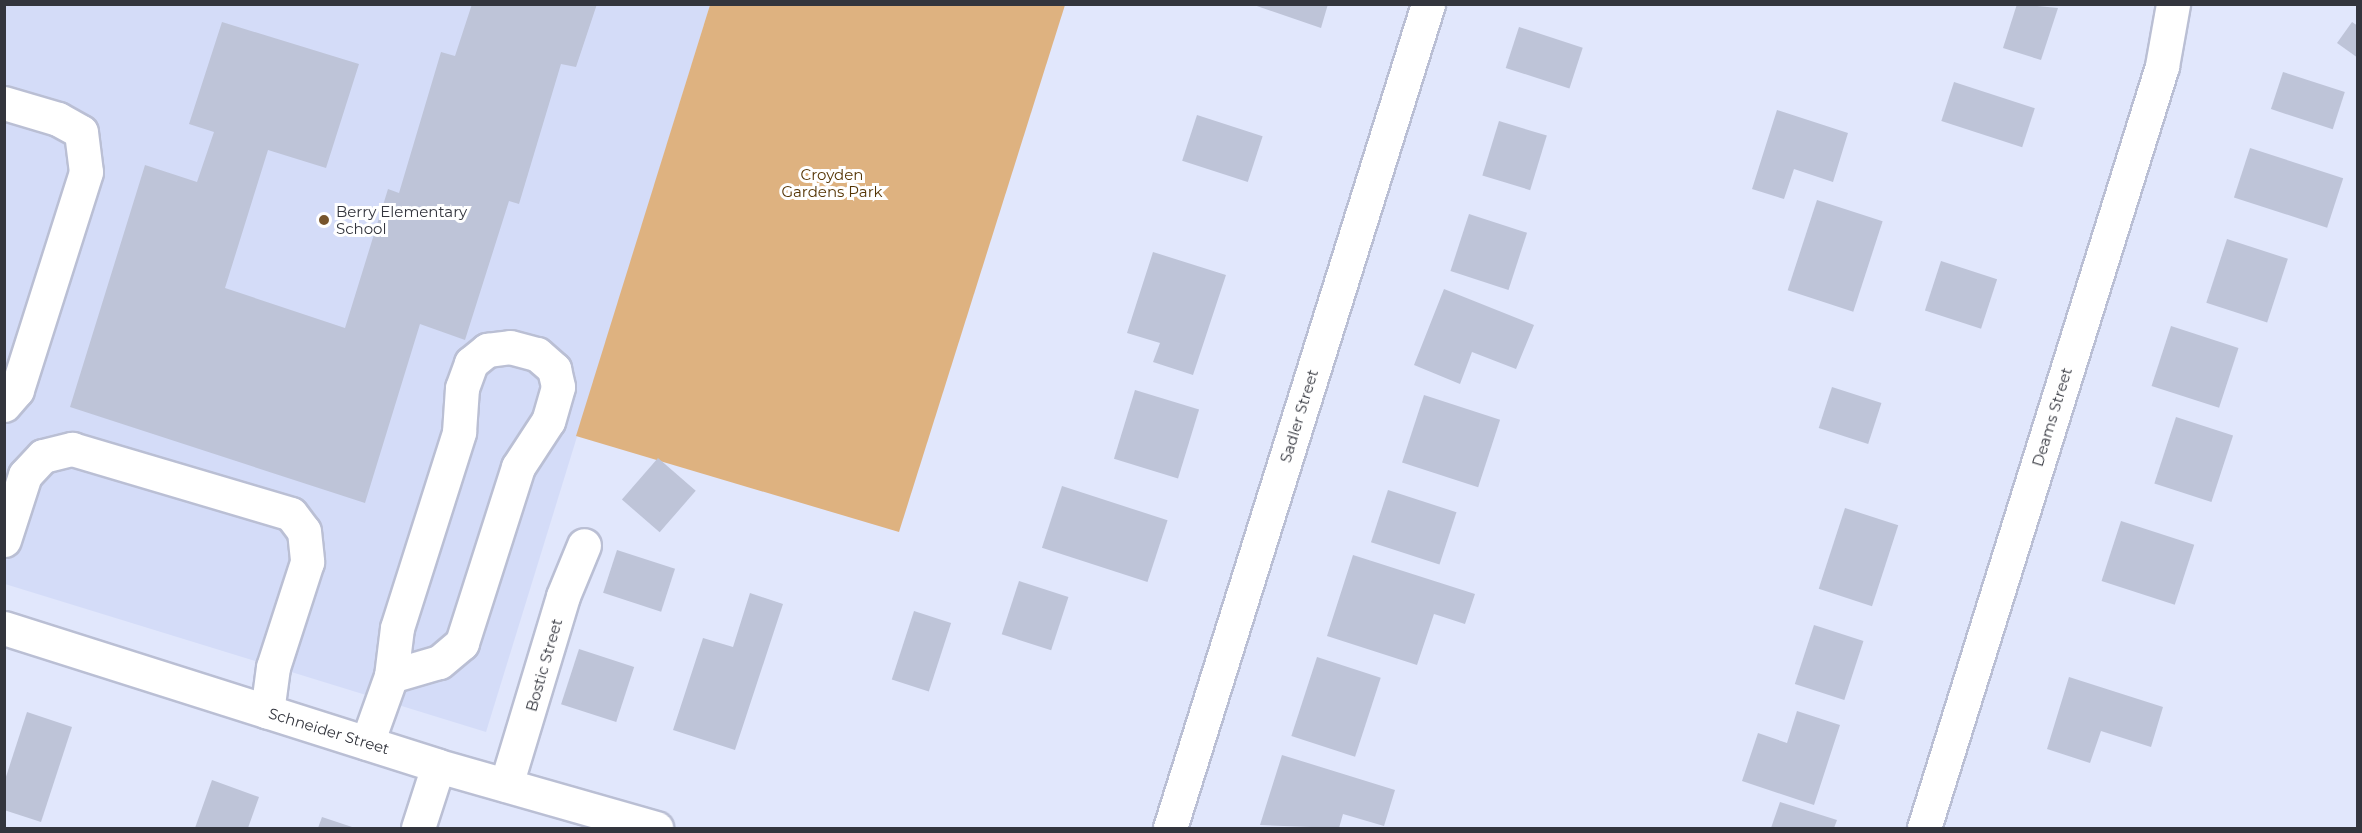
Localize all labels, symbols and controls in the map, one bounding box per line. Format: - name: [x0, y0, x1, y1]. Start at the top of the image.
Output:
- park label: Croyden Gardens Park: [781, 165, 883, 200]
- place label: Berry Elementary School: [336, 202, 467, 237]
- marker: Berry Elementary School: [317, 213, 331, 227]
- street label: Deams Street: [2028, 365, 2076, 469]
- street label: Sadler Street: [1276, 367, 1322, 465]
- street label: Bostic Street: [522, 616, 566, 714]
- street label: Schneider Street: [266, 704, 392, 758]

